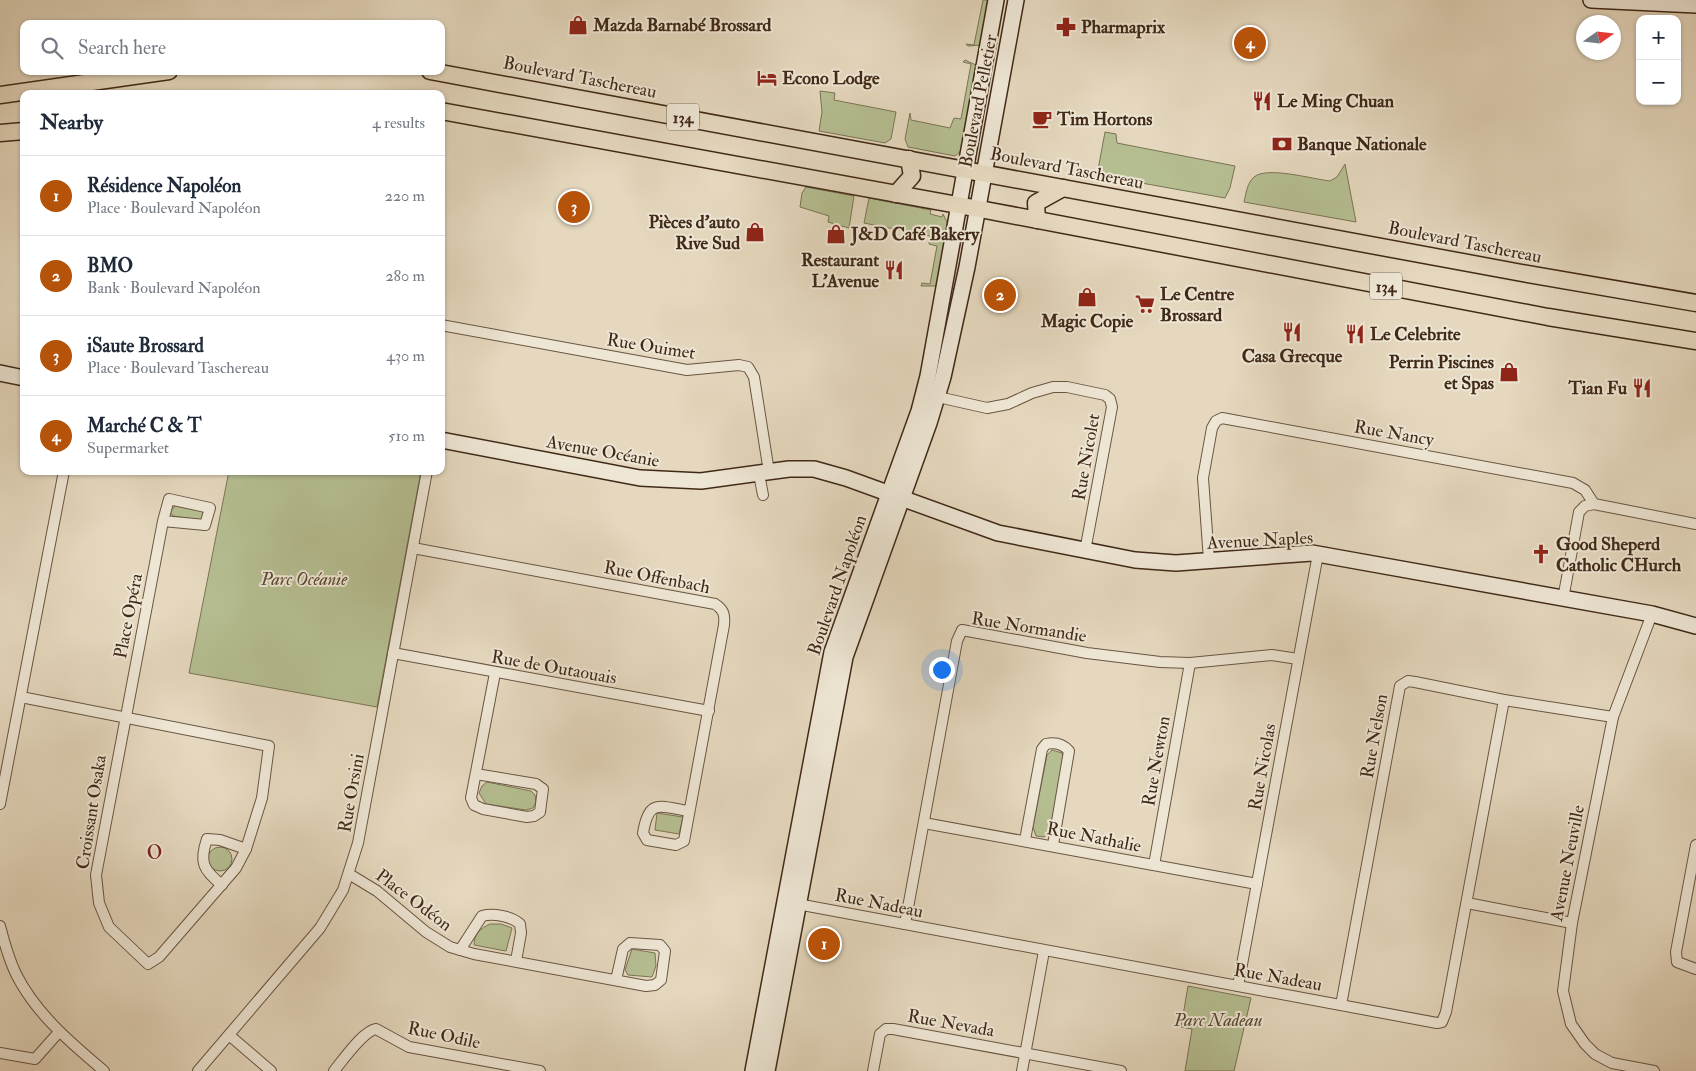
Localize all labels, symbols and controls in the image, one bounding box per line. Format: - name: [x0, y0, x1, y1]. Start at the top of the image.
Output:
- shop icon: Mazda Barnabé Brossard: [567, 14, 589, 36]
- place label: Mazda Barnabé Brossard: [592, 14, 772, 37]
- north arrow: [1576, 15, 1621, 60]
- map controls: [1636, 15, 1681, 105]
- button: +: [1636, 15, 1681, 60]
- pharmacy icon: Pharmaprix: [1055, 16, 1077, 38]
- place label: Pharmaprix: [1081, 16, 1166, 39]
- search box: [20, 20, 445, 75]
- pin: 4: [1234, 24, 1266, 62]
- street label: Boulevard Pelletier: [954, 32, 1003, 170]
- icon: search: [38, 34, 66, 62]
- text: Search here: [78, 36, 166, 60]
- street label: Boulevard Taschereau: [501, 51, 659, 104]
- button: −: [1636, 60, 1681, 105]
- hotel icon: Econo Lodge: [756, 67, 778, 89]
- place label: Econo Lodge: [782, 67, 880, 90]
- restaurant icon: Le Ming Chuan: [1251, 90, 1273, 112]
- place label: Le Ming Chuan: [1277, 90, 1395, 113]
- road number: 134: [667, 104, 699, 130]
- cafe icon: Tim Hortons: [1031, 108, 1053, 130]
- place label: Tim Hortons: [1056, 108, 1152, 131]
- text: Nearby: [40, 109, 103, 136]
- text: 4 results: [372, 113, 425, 133]
- bank icon: Banque Nationale: [1271, 133, 1293, 155]
- place label: Banque Nationale: [1297, 133, 1427, 156]
- street label: Boulevard Taschereau: [988, 142, 1146, 195]
- text: Résidence Napoléon: [87, 174, 241, 198]
- text: 1: [53, 186, 59, 206]
- text: 220 m: [385, 186, 425, 206]
- pin: 3: [558, 188, 590, 226]
- text: Place · Boulevard Napoléon: [87, 198, 261, 218]
- place label: Pièces d'auto Rive Sud: [648, 211, 740, 255]
- street label: Boulevard Taschereau: [1386, 216, 1544, 269]
- shop icon: Pièces d'auto Rive Sud: [744, 221, 766, 243]
- shop icon: J&D Café Bakery: [825, 223, 847, 245]
- place label: J&D Café Bakery: [850, 223, 980, 246]
- place label: Restaurant L'Avenue: [801, 249, 879, 293]
- text: BMO: [87, 254, 133, 278]
- restaurant icon: Restaurant L'Avenue: [883, 259, 905, 281]
- text: 2: [52, 266, 60, 286]
- text: 280 m: [385, 266, 425, 286]
- road number: 134: [1370, 272, 1402, 300]
- pin: 2: [984, 276, 1016, 314]
- text: Bank · Boulevard Napoléon: [87, 278, 260, 298]
- place label: Le Centre Brossard: [1160, 283, 1235, 327]
- shop icon: Magic Copie: [1076, 286, 1098, 308]
- supermarket icon: Le Centre Brossard: [1134, 293, 1156, 315]
- place label: Magic Copie: [1040, 310, 1134, 333]
- restaurant icon: Casa Grecque: [1281, 321, 1303, 343]
- restaurant icon: Le Celebrite: [1344, 323, 1366, 345]
- place label: Le Celebrite: [1370, 323, 1461, 346]
- street label: Rue Ouimet: [605, 328, 697, 365]
- text: iSaute Brossard: [87, 334, 204, 358]
- place label: Casa Grecque: [1242, 345, 1343, 368]
- text: 3: [53, 346, 59, 366]
- text: 430 m: [386, 346, 425, 366]
- place label: Perrin Piscines et Spas: [1389, 351, 1494, 395]
- text: Place · Boulevard Taschereau: [87, 358, 269, 378]
- shop icon: Perrin Piscines et Spas: [1498, 361, 1520, 383]
- place label: Tian Fu: [1567, 377, 1628, 400]
- restaurant icon: Tian Fu: [1631, 377, 1653, 399]
- street label: Rue Nicolet: [1068, 412, 1105, 502]
- text: Marché C & T: [87, 414, 202, 438]
- street label: Rue Nancy: [1352, 415, 1437, 452]
- text: 4: [52, 426, 60, 446]
- text: 510 m: [388, 426, 425, 446]
- street label: Avenue Océanie: [544, 430, 662, 473]
- text: Supermarket: [87, 438, 169, 458]
- street label: Boulevard Napoléon: [803, 512, 872, 658]
- street label: Avenue Naples: [1205, 526, 1314, 555]
- place label: Good Sheperd Catholic CHurch: [1556, 533, 1682, 577]
- church icon: Good Sheperd Catholic CHurch: [1530, 543, 1552, 565]
- street label: Rue Offenbach: [602, 556, 713, 599]
- park label: Parc Océanie: [260, 568, 348, 591]
- street label: Place Opéra: [109, 571, 148, 661]
- street label: Rue Normandie: [970, 607, 1089, 648]
- street label: Rue de Outaouais: [489, 645, 618, 690]
- your location: [929, 657, 955, 683]
- street label: Rue Nelson: [1356, 692, 1393, 780]
- street label: Rue Newton: [1137, 714, 1176, 808]
- street label: Rue Nicolas: [1244, 722, 1281, 812]
- street label: Rue Orsini: [333, 752, 370, 834]
- street label: Croissant Osaka: [71, 753, 112, 871]
- street label: Avenue Neuville: [1545, 803, 1590, 924]
- street label: Rue Nathalie: [1045, 817, 1144, 858]
- district label: O: [147, 841, 163, 865]
- street label: Place Odéon: [371, 864, 457, 937]
- street label: Rue Nadeau: [833, 884, 925, 923]
- pin: 1: [808, 925, 840, 963]
- street label: Rue Nadeau: [1232, 958, 1324, 997]
- street label: Rue Nevada: [906, 1005, 997, 1043]
- park label: Parc Nadeau: [1173, 1009, 1263, 1032]
- street label: Rue Odile: [405, 1017, 483, 1054]

